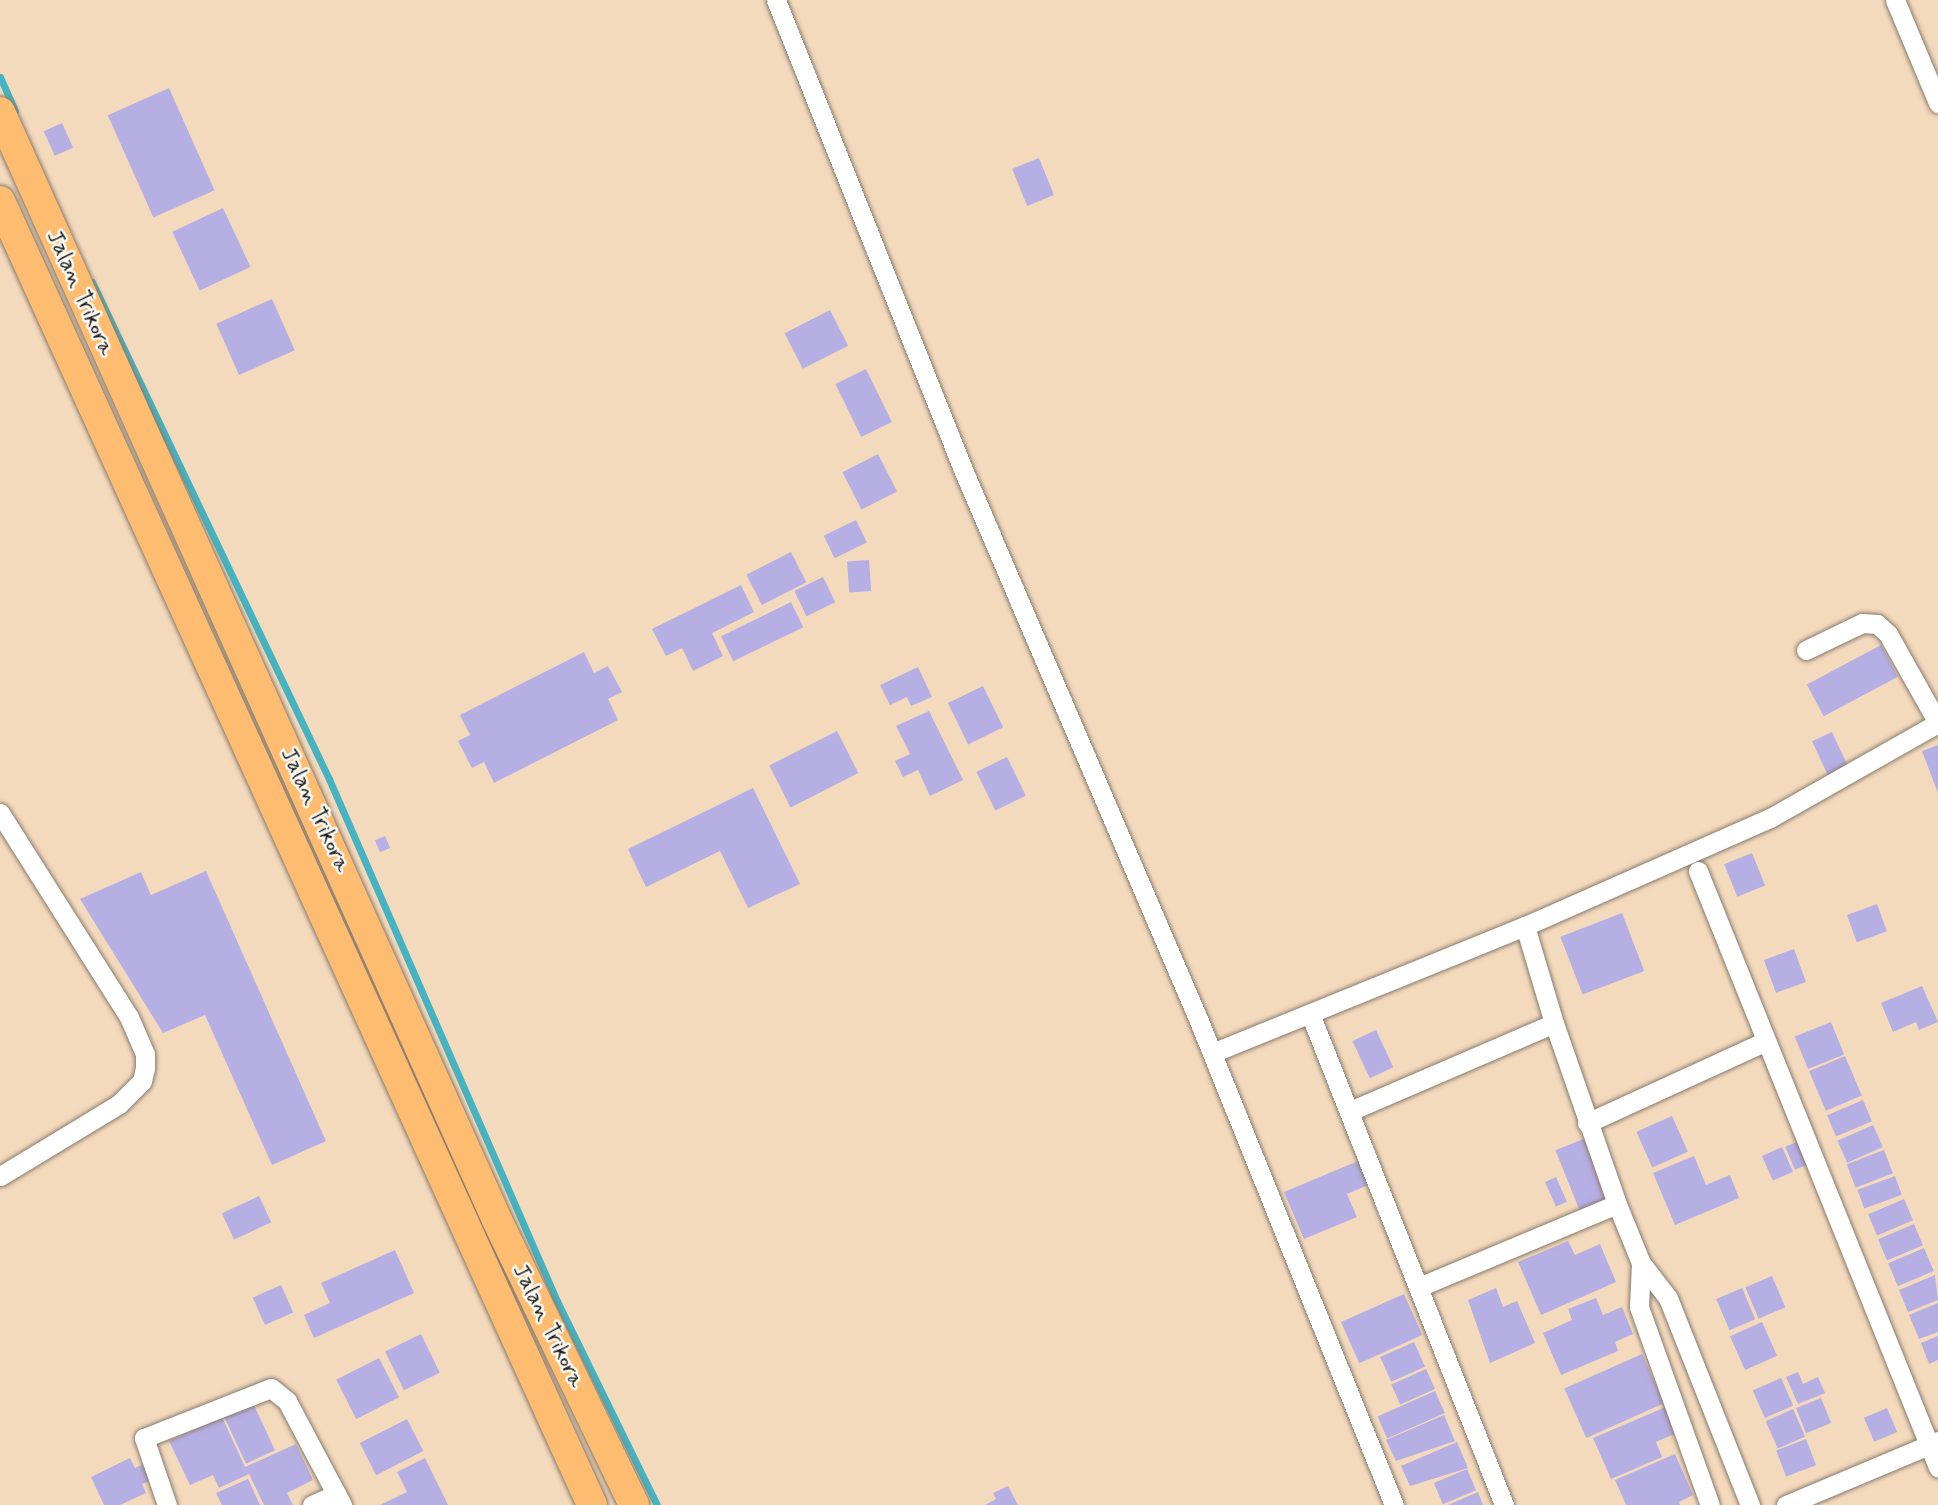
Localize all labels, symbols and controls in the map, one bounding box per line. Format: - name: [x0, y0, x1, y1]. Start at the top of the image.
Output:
- street label: Jalan Trikora: [40, 226, 120, 360]
- street label: Jalan Trikora: [274, 743, 356, 877]
- street label: Jalan Trikora: [506, 1260, 590, 1392]

